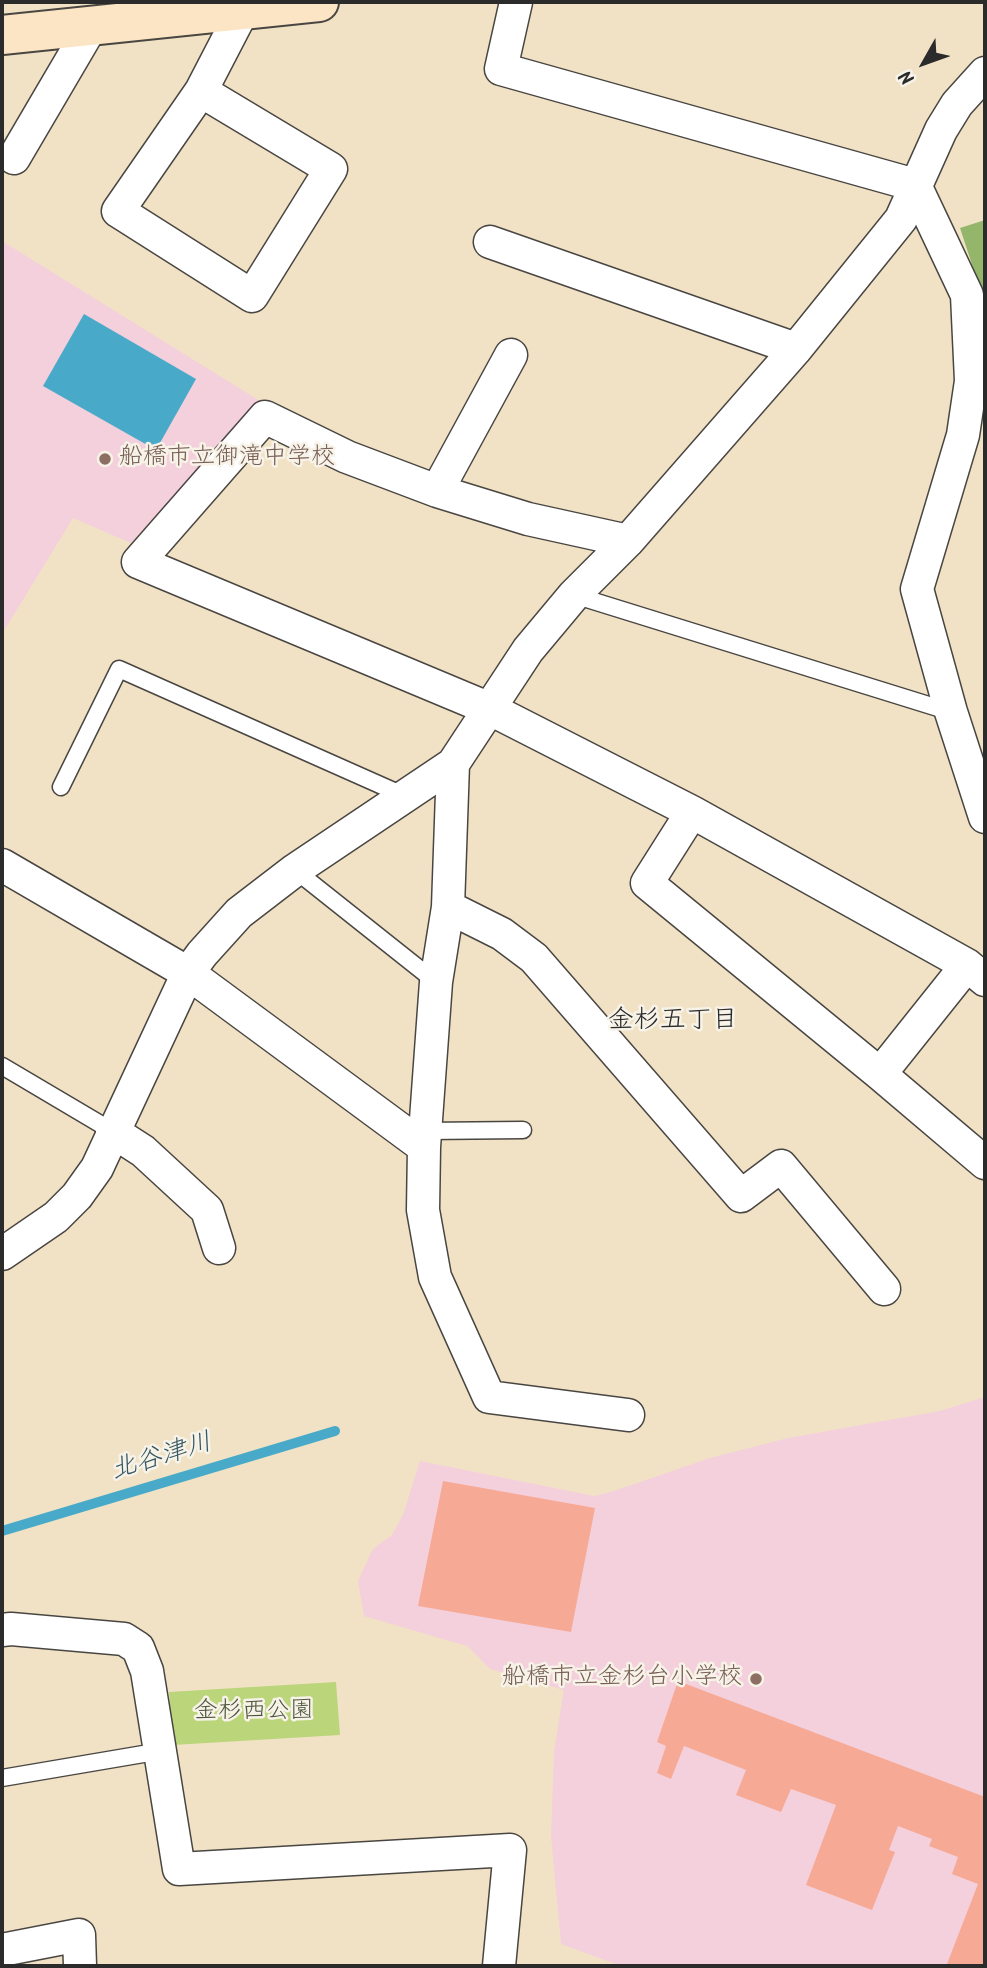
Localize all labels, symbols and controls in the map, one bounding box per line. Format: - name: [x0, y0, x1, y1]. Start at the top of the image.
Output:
- north arrow: [889, 28, 959, 98]
- text: N: [893, 62, 923, 91]
- place label: 船橋市立御滝中学校: [119, 445, 335, 473]
- marker: 船橋市立御滝中学校: [97, 451, 113, 467]
- district label: 金杉五丁目: [608, 1007, 738, 1039]
- water label: 北谷津川: [108, 1429, 216, 1489]
- place label: 船橋市立金杉台小学校: [502, 1665, 742, 1693]
- marker: 船橋市立金杉台小学校: [748, 1671, 764, 1687]
- park label: 金杉西公園: [194, 1699, 314, 1727]

